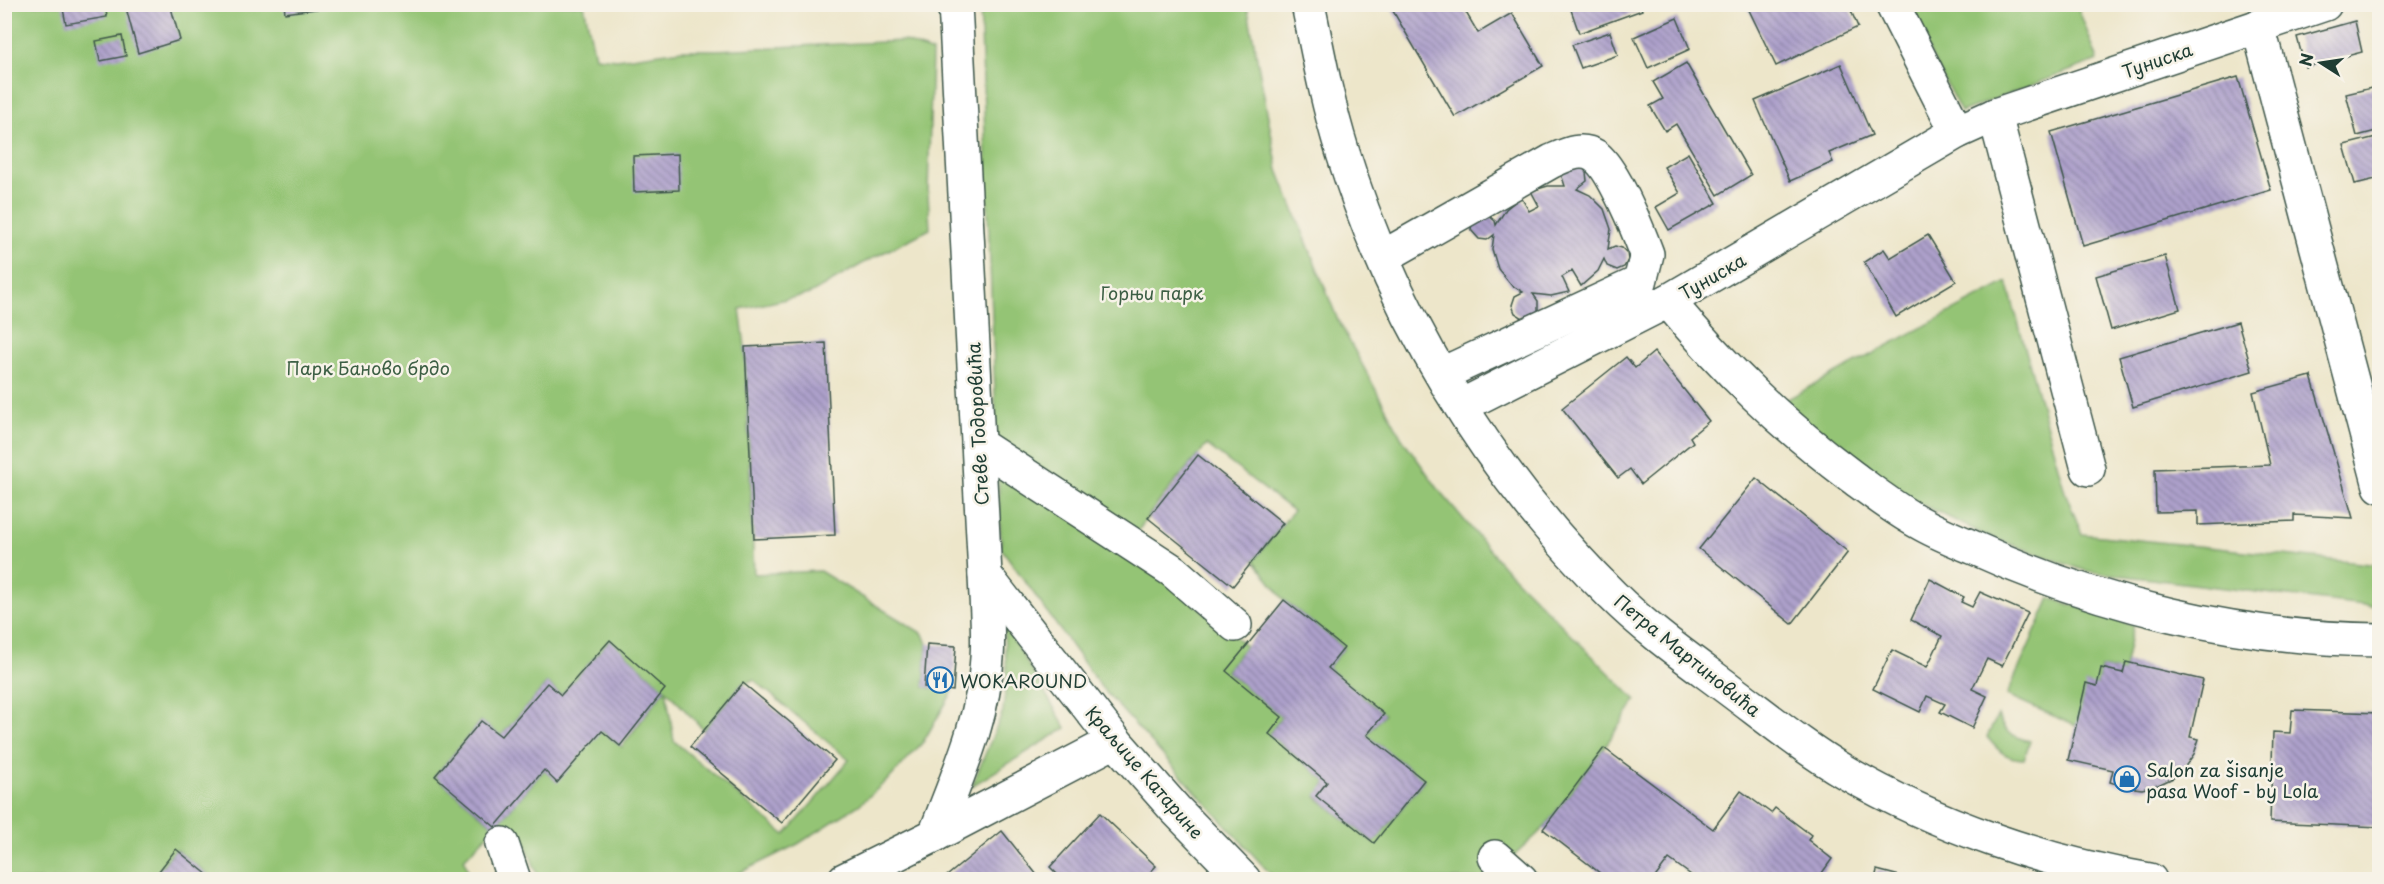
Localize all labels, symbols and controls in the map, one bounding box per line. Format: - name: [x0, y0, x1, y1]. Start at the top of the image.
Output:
- north arrow: [2291, 33, 2351, 93]
- street label: Туниска: [2118, 35, 2197, 85]
- text: N: [2292, 51, 2318, 68]
- street label: Туниска: [1674, 246, 1751, 306]
- park label: Горњи парк: [1101, 279, 1204, 306]
- street label: Стеве Тодоровића: [959, 341, 995, 506]
- park label: Парк Баново брдо: [286, 354, 450, 381]
- street label: Петра Мартиновића: [1609, 587, 1768, 723]
- restaurant icon: WOKAROUND: [925, 665, 955, 695]
- place label: WOKAROUND: [960, 667, 1087, 694]
- street label: Краљице Катарине: [1080, 700, 1210, 844]
- place label: Salon za šisanje pasa Woof - by Lola: [2146, 756, 2319, 804]
- shop icon: Salon za šisanje pasa Woof - by Lola: [2112, 764, 2142, 794]

